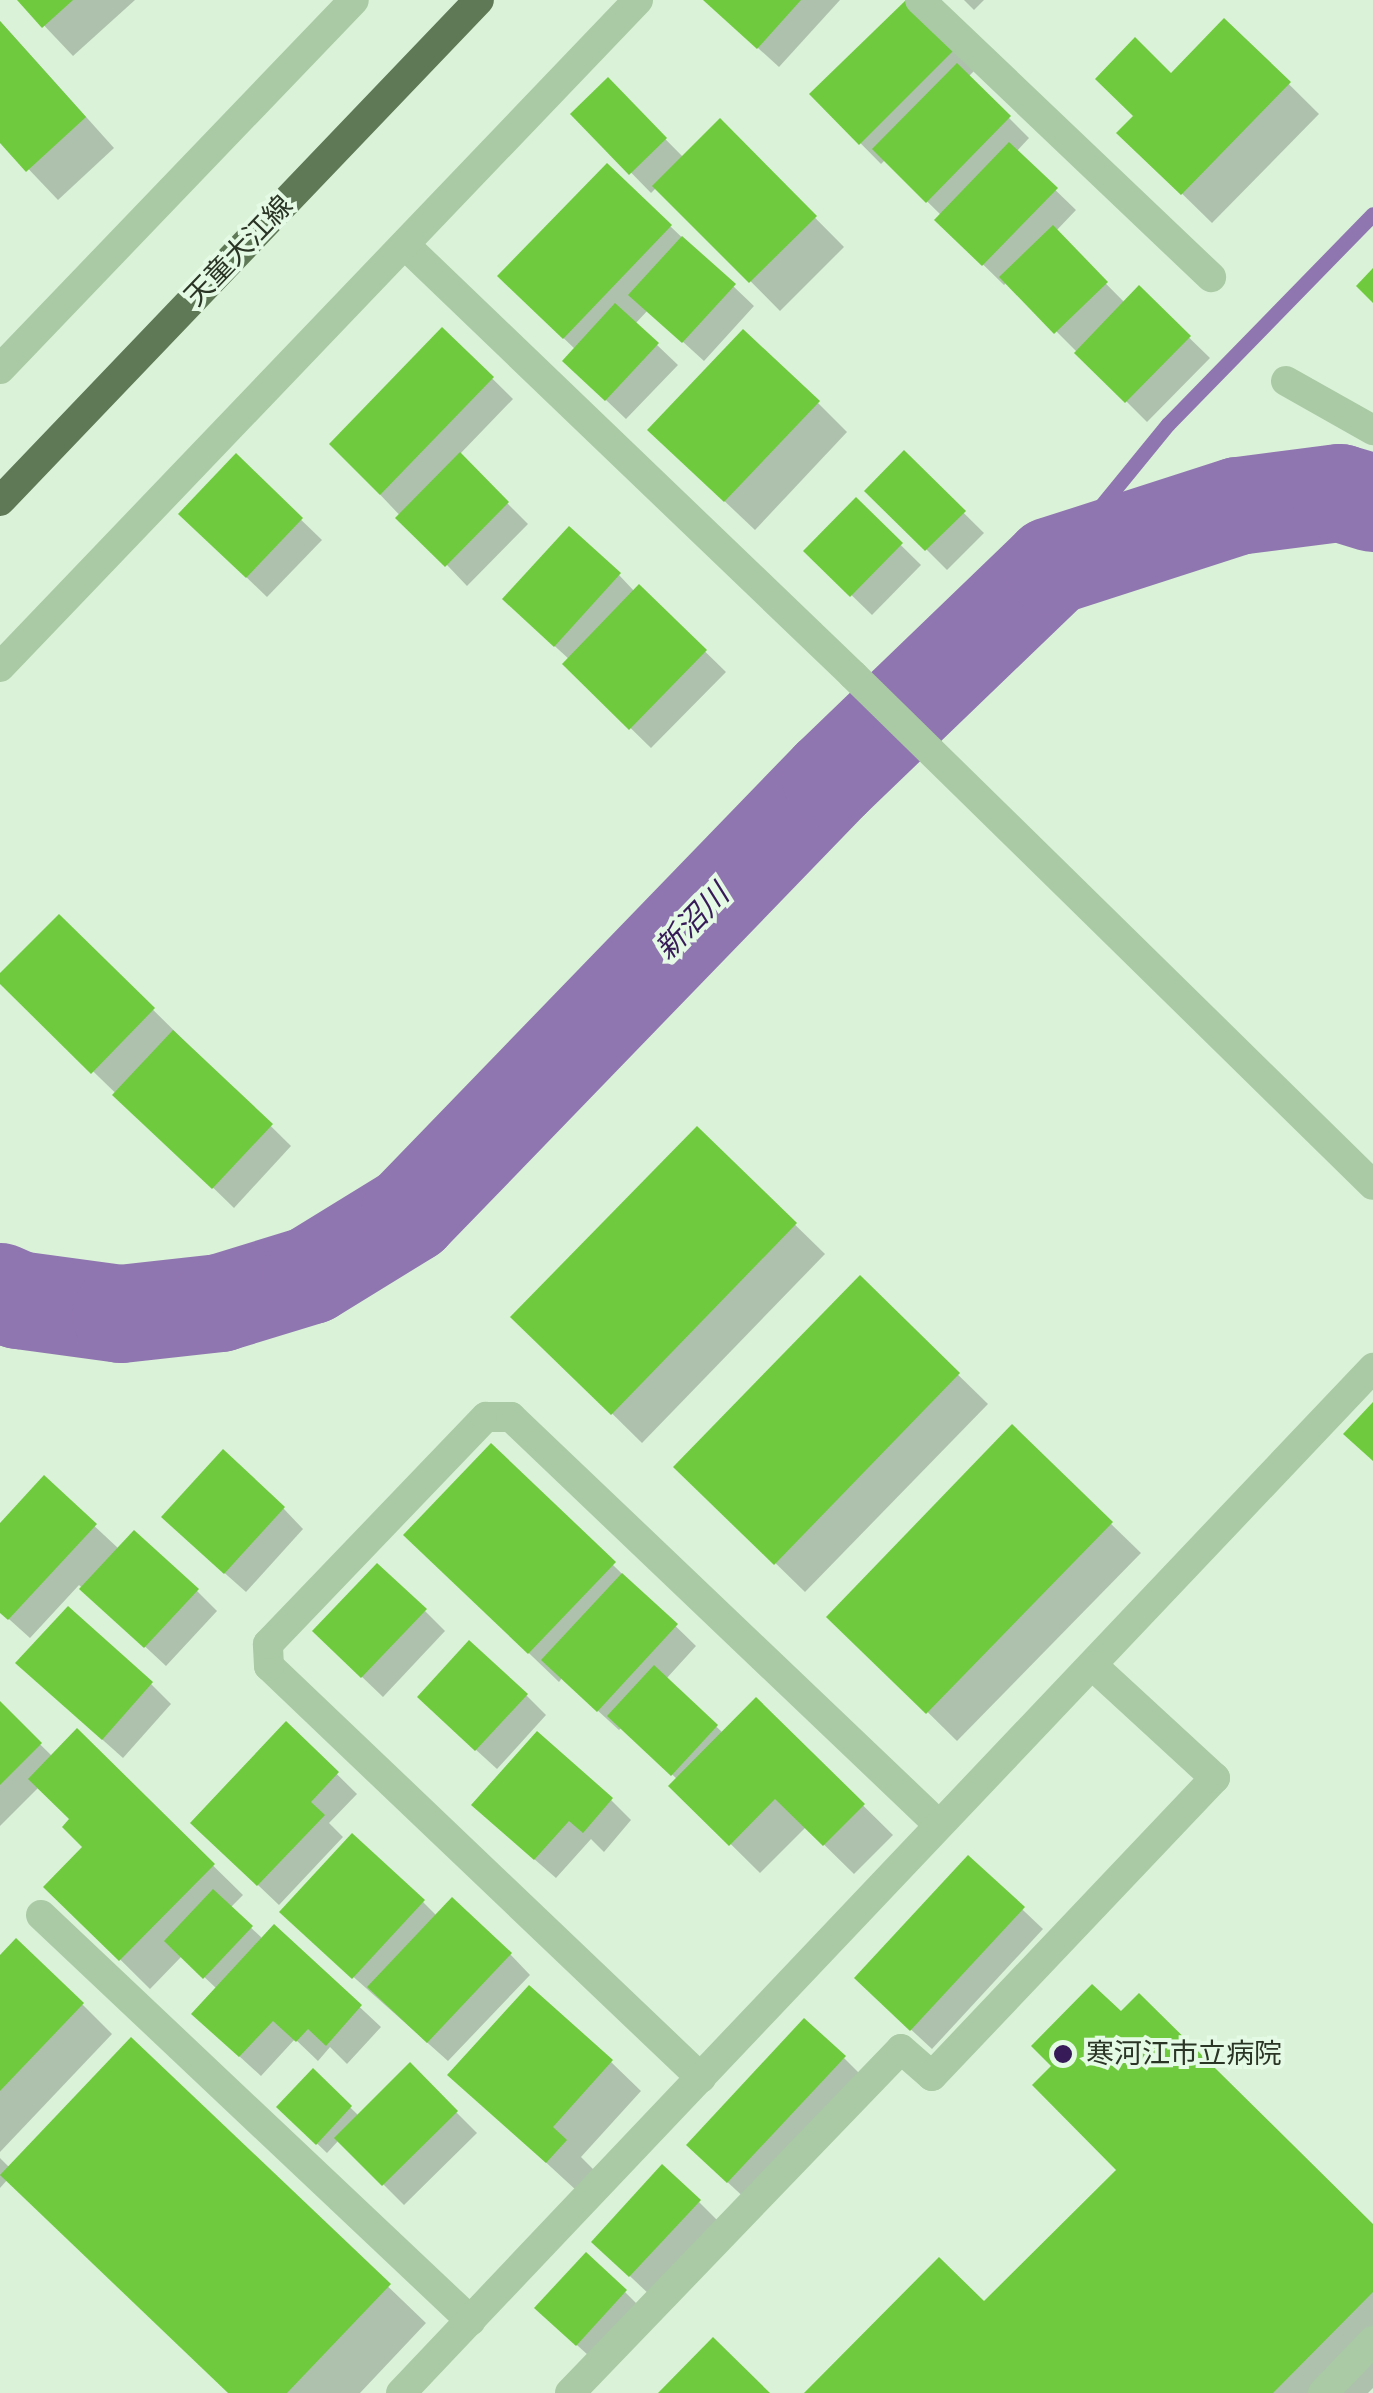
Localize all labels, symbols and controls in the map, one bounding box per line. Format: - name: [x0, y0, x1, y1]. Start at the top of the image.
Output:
- street label: 天童大江線: [178, 189, 300, 313]
- water label: 新沼川: [648, 877, 736, 967]
- place label: 寒河江市立病院: [1086, 2037, 1282, 2071]
- marker: 寒河江市立病院: [1050, 2041, 1076, 2067]

